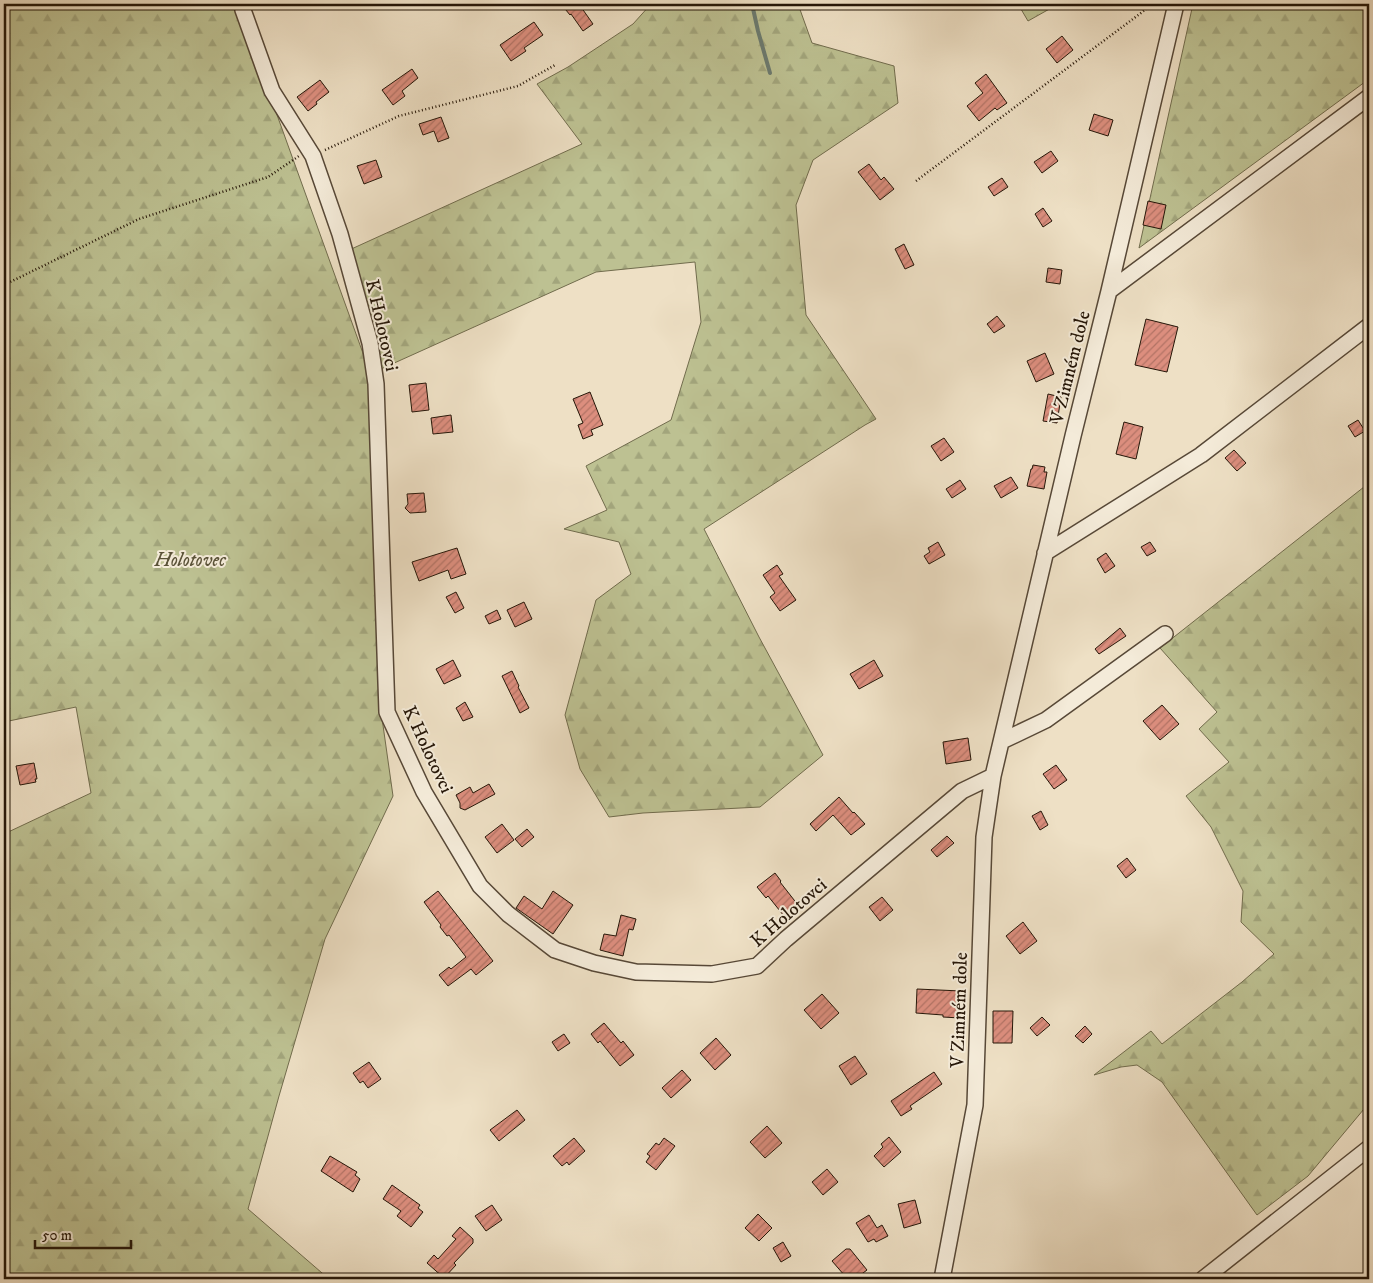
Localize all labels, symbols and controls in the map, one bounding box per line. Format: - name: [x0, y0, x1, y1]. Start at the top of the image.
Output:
- street label: K Holotovci: [360, 277, 403, 374]
- street label: V Zimném dole: [1045, 308, 1096, 427]
- park label: Holotovec: [153, 549, 227, 572]
- street label: K Holotovci: [397, 702, 458, 797]
- street label: K Holotovci: [746, 874, 832, 953]
- street label: V Zimném dole: [946, 952, 973, 1069]
- scale bar: [35, 1218, 131, 1250]
- text: 50 m: [42, 1226, 72, 1245]

